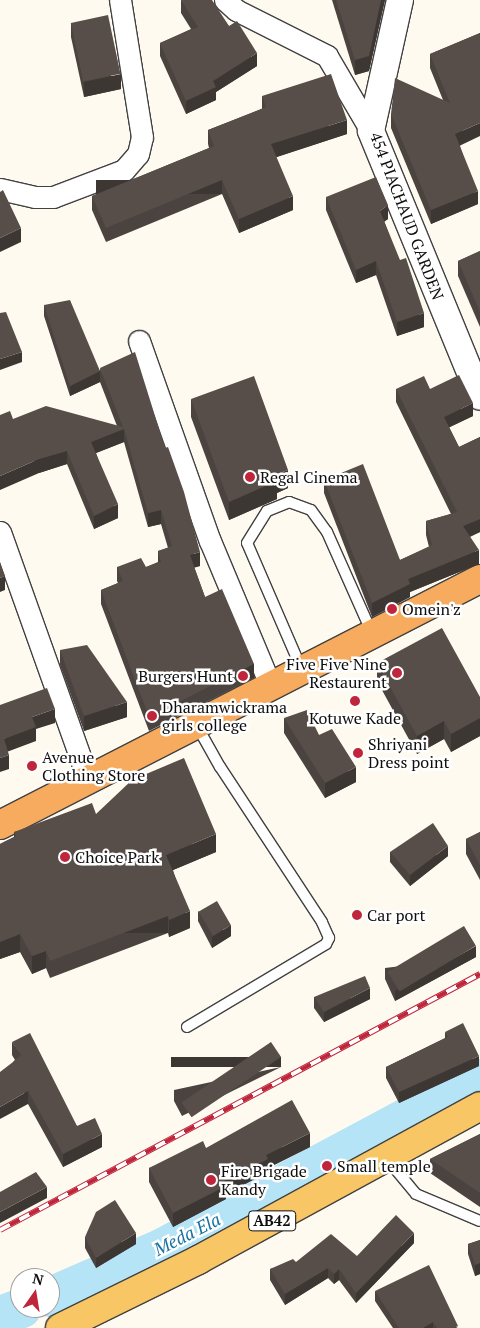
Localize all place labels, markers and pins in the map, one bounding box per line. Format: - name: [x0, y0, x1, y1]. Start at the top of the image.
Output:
- place label: Regal Cinema: [260, 467, 358, 487]
- marker: Regal Cinema: [244, 471, 256, 483]
- place label: Omein'z: [402, 599, 461, 619]
- marker: Omein'z: [386, 603, 398, 615]
- place label: Five Five Nine Restaurent: [286, 654, 387, 692]
- place label: Burgers Hunt: [138, 666, 233, 686]
- marker: Five Five Nine Restaurent: [391, 667, 403, 679]
- marker: Burgers Hunt: [237, 670, 249, 682]
- marker: Kotuwe Kade: [349, 695, 361, 707]
- place label: Dharamwickrama girls college: [162, 697, 287, 735]
- place label: Kotuwe Kade: [309, 708, 401, 728]
- marker: Dharamwickrama girls college: [146, 710, 158, 722]
- place label: Shriyani Dress point: [368, 734, 449, 772]
- place label: Avenue Clothing Store: [42, 747, 145, 785]
- marker: Shriyani Dress point: [352, 747, 364, 759]
- marker: Avenue Clothing Store: [26, 760, 38, 772]
- place label: Choice Park: [75, 847, 159, 867]
- marker: Choice Park: [59, 851, 71, 863]
- place label: Car port: [367, 905, 425, 925]
- marker: Car port: [351, 909, 363, 921]
- place label: Small temple: [337, 1156, 431, 1176]
- marker: Small temple: [321, 1160, 333, 1172]
- place label: Fire Brigade Kandy: [221, 1161, 307, 1199]
- marker: Fire Brigade Kandy: [205, 1174, 217, 1186]

